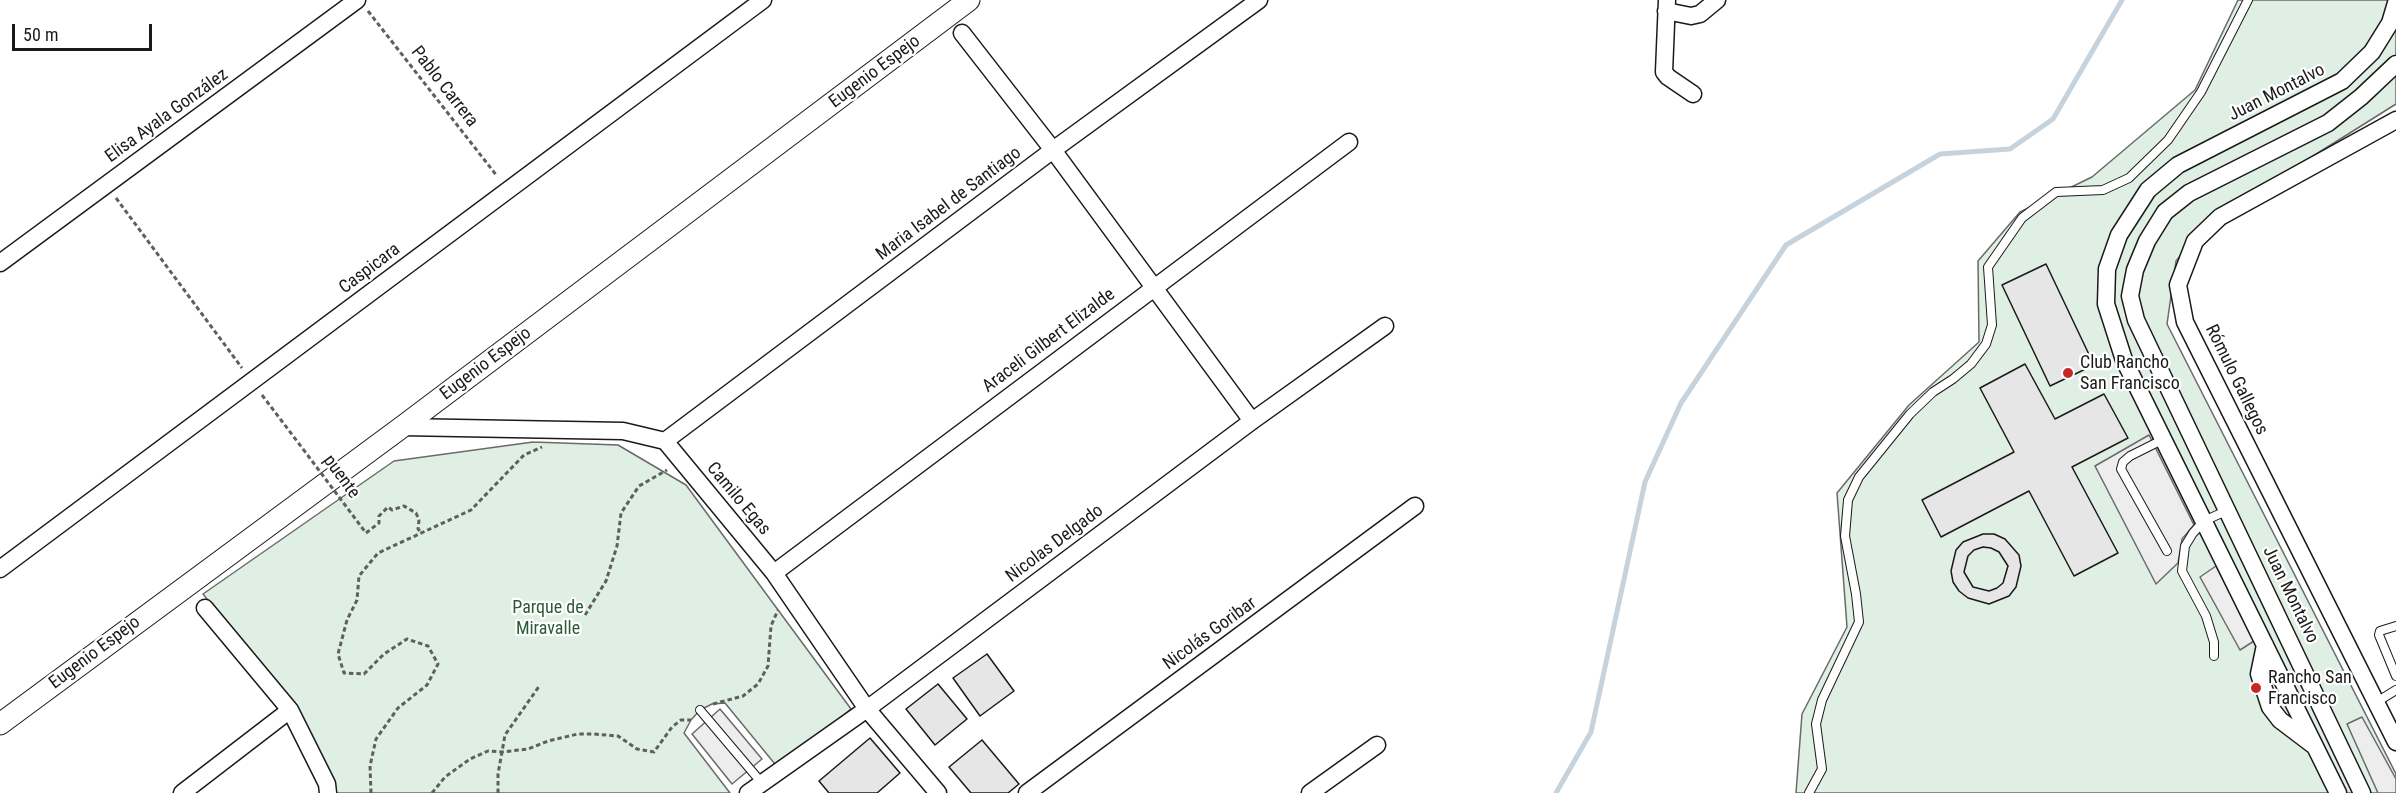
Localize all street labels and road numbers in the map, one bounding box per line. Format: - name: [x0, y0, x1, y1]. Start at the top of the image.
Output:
- street label: Eugenio Espejo: [825, 31, 925, 113]
- street label: Pablo Carrera: [406, 42, 482, 132]
- street label: Juan Montalvo: [2225, 60, 2329, 126]
- street label: Elisa Ayala González: [101, 64, 233, 168]
- street label: Maria Isabel de Santiago: [872, 143, 1026, 265]
- street label: Caspicara: [335, 239, 405, 299]
- street label: Araceli Gilbert Elizalde: [979, 284, 1119, 398]
- street label: Rómulo Gallegos: [2200, 321, 2272, 439]
- street label: Eugenio Espejo: [436, 323, 536, 405]
- street label: puente: [318, 451, 364, 503]
- street label: Camilo Egas: [701, 458, 775, 540]
- street label: Nicolas Delgado: [1002, 500, 1108, 588]
- street label: Juan Montalvo: [2257, 543, 2323, 647]
- street label: Nicolás Goribar: [1159, 593, 1261, 675]
- street label: Eugenio Espejo: [45, 612, 145, 694]

